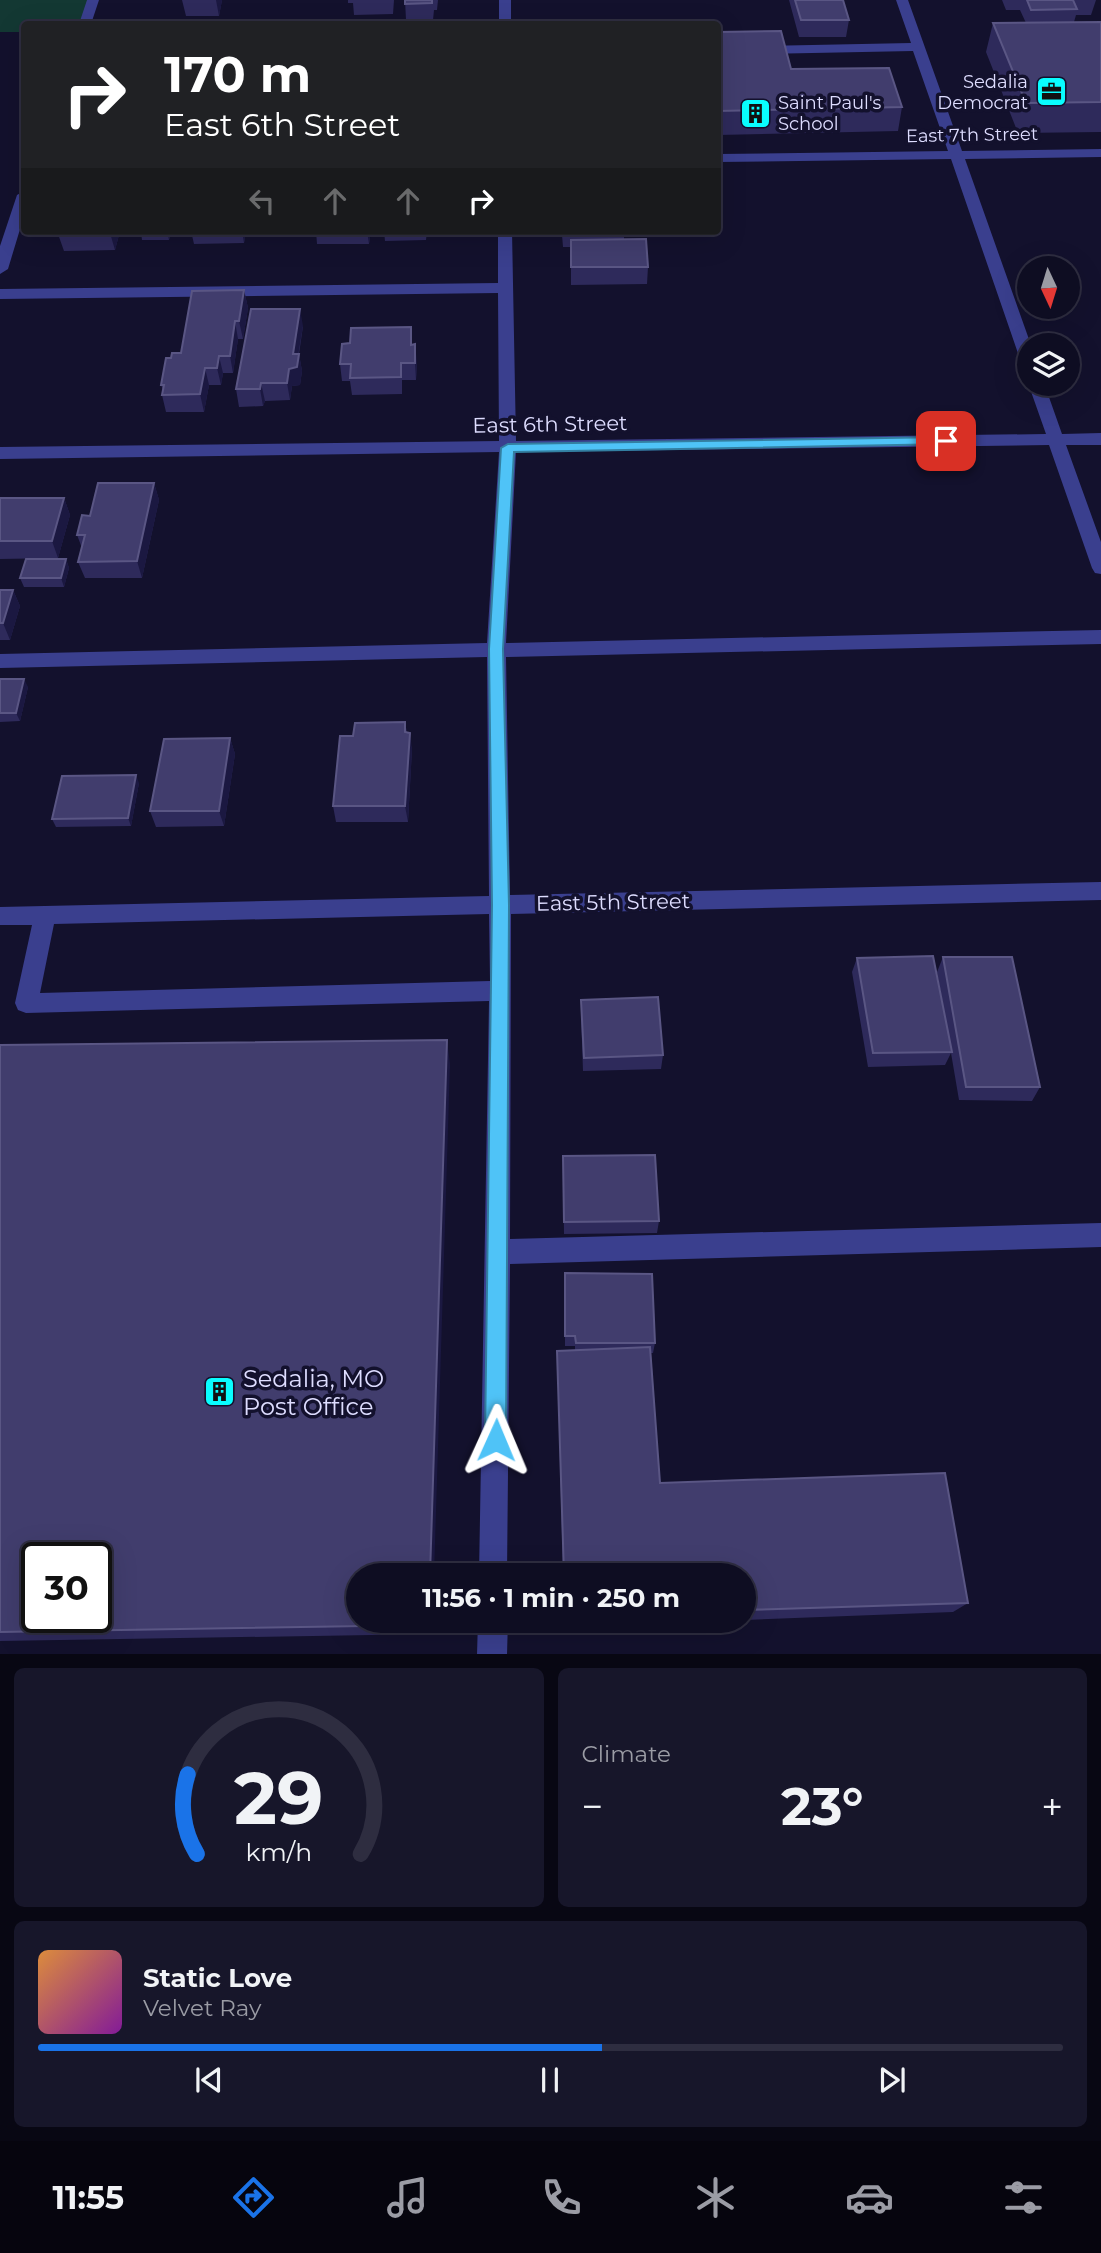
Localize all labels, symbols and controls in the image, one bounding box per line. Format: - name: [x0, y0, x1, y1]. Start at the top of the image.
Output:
- text: 170 m: [164, 45, 311, 104]
- icon: right: [49, 49, 140, 140]
- place label: Sedalia Democrat: [937, 71, 1028, 114]
- office icon: Sedalia Democrat: [1034, 75, 1068, 109]
- place label: Saint Paul's School: [778, 92, 882, 135]
- building icon: Saint Paul's School: [738, 96, 772, 130]
- text: East 6th Street: [164, 105, 400, 144]
- street label: East 7th Street: [906, 123, 1038, 147]
- icon: left: [243, 182, 281, 220]
- icon: ahead: [316, 182, 354, 220]
- icon: ahead: [389, 182, 427, 220]
- icon: right: [462, 182, 500, 220]
- north arrow: [1017, 256, 1080, 318]
- map controls: [1017, 256, 1080, 396]
- button: layers: [1017, 333, 1080, 396]
- street label: East 6th Street: [472, 410, 628, 438]
- pin: [916, 411, 976, 471]
- icon: arrive: [927, 422, 965, 460]
- street label: East 5th Street: [536, 888, 690, 916]
- place label: Sedalia, MO Post Office: [243, 1364, 384, 1421]
- building icon: Sedalia, MO Post Office: [203, 1375, 237, 1409]
- position arrow: [459, 1403, 533, 1477]
- speed limit sign: 30: [21, 1542, 112, 1633]
- text: 11:56 · 1 min · 250 m: [422, 1582, 680, 1614]
- text: Climate: [582, 1740, 671, 1768]
- text: 29: [234, 1754, 323, 1842]
- text: 23°: [781, 1775, 863, 1838]
- text: −: [582, 1783, 603, 1830]
- text: +: [1041, 1783, 1063, 1830]
- text: km/h: [245, 1836, 312, 1866]
- text: Static Love: [143, 1962, 292, 1994]
- text: Velvet Ray: [143, 1994, 261, 2022]
- icon: previous: [190, 2061, 228, 2099]
- icon: pause: [531, 2061, 569, 2099]
- icon: next: [873, 2061, 911, 2099]
- icon: directions: [229, 2173, 278, 2222]
- icon: music: [383, 2173, 432, 2222]
- icon: phone: [537, 2173, 586, 2222]
- icon: climate: [691, 2173, 740, 2222]
- icon: car: [845, 2173, 894, 2222]
- icon: filters: [999, 2173, 1048, 2222]
- text: 11:55: [53, 2178, 124, 2217]

